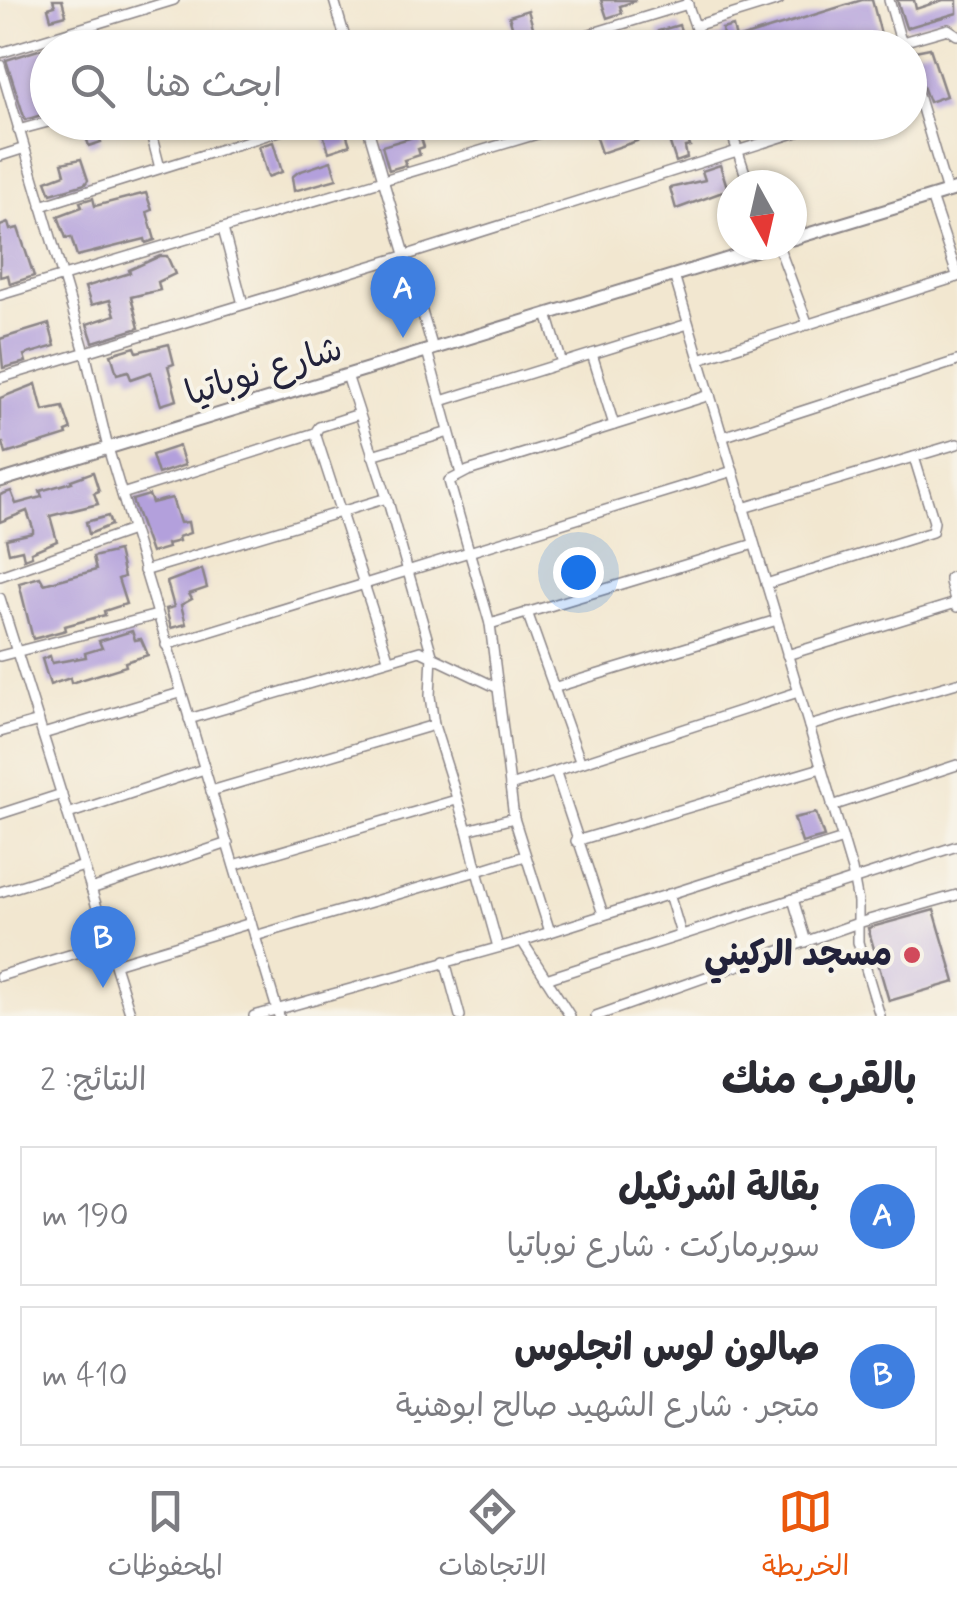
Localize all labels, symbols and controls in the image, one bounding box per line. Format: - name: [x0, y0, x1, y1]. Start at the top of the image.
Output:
- search box: [30, 30, 927, 140]
- icon: search: [65, 58, 120, 113]
- text: ابحث هنا: [145, 61, 282, 110]
- north arrow: [717, 170, 807, 260]
- pin: A: [370, 255, 436, 338]
- street label: شارع نوباتيا: [180, 326, 348, 418]
- your location: [553, 547, 604, 598]
- pin: B: [70, 906, 136, 988]
- place label: مسجد الركيني: [704, 932, 892, 984]
- marker: مسجد الركيني: [901, 944, 923, 966]
- text: بالقرب منك: [721, 1054, 917, 1109]
- text: النتائج: 2: [40, 1060, 147, 1102]
- text: بقالة اشرنكيل: [618, 1165, 820, 1214]
- text: 190 m: [42, 1195, 129, 1237]
- text: A: [872, 1195, 893, 1237]
- text: سوبرماركت · شارع نوباتيا: [507, 1226, 820, 1268]
- text: صالون لوس انجلوس: [514, 1325, 820, 1374]
- text: 410 m: [42, 1355, 128, 1397]
- text: B: [872, 1355, 893, 1397]
- text: متجر · شارع الشهيد صالح ابوهنية: [396, 1386, 820, 1428]
- tab: المحفوظات: [108, 1484, 223, 1590]
- tab: الاتجاهات: [438, 1484, 547, 1590]
- tab: الخريطة: [762, 1484, 849, 1590]

